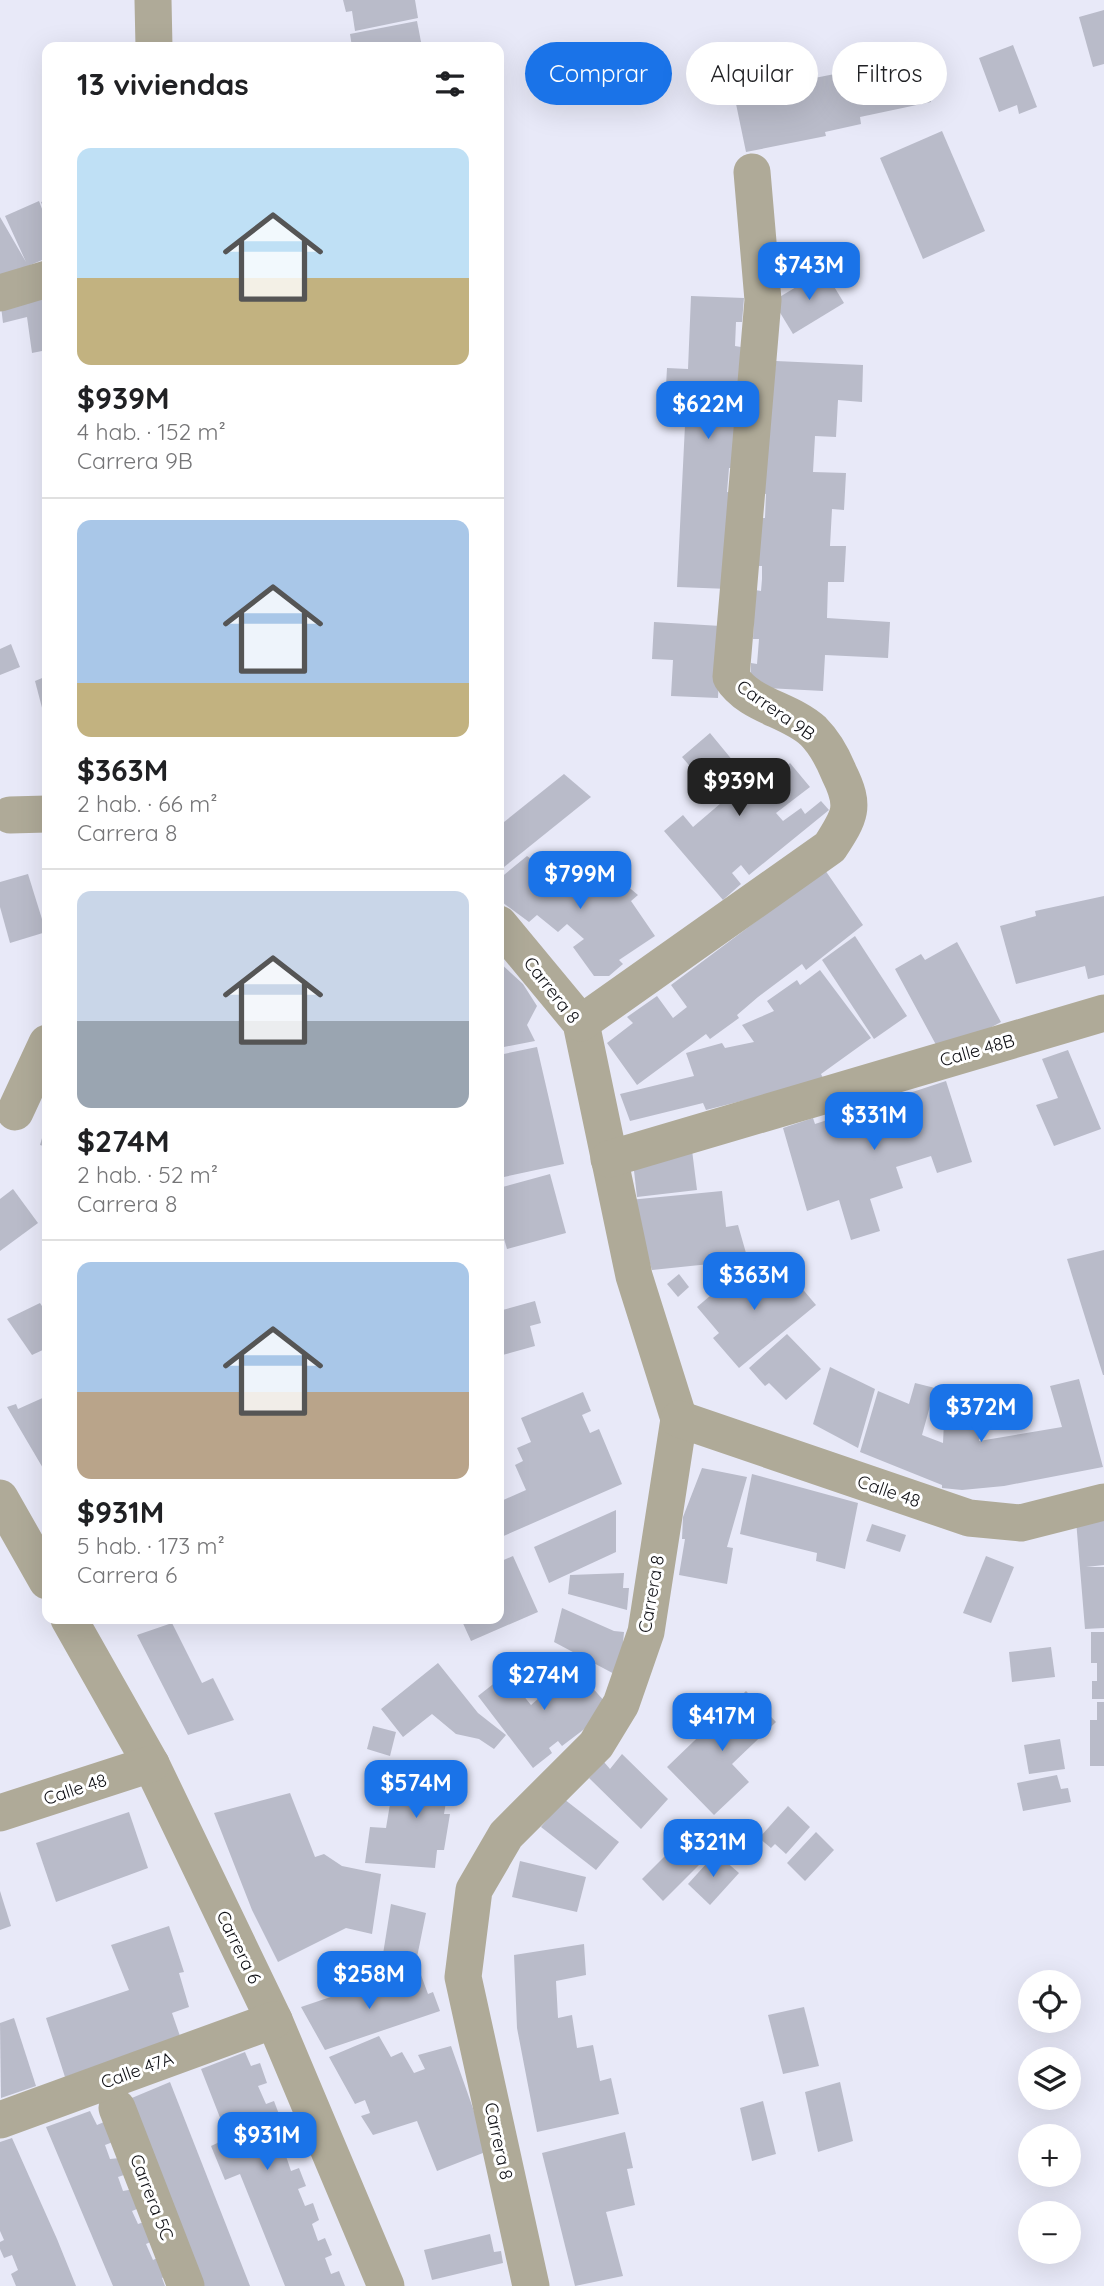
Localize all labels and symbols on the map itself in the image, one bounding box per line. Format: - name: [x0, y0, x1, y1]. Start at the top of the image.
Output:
- pin: $743M: [760, 243, 858, 302]
- pin: $622M: [659, 382, 757, 441]
- street label: Carrera 9B: [732, 675, 820, 745]
- pin: $939M: [690, 758, 788, 818]
- pin: $799M: [531, 852, 629, 911]
- street label: Carrera 8: [519, 952, 585, 1028]
- street label: Calle 48B: [937, 1028, 1017, 1072]
- pin: $331M: [825, 1092, 923, 1152]
- pin: $363M: [705, 1252, 803, 1312]
- pin: $372M: [932, 1384, 1030, 1444]
- street label: Calle 48: [854, 1470, 924, 1512]
- street label: Carrera 8: [633, 1553, 669, 1635]
- pin: $274M: [495, 1652, 593, 1712]
- pin: $417M: [673, 1694, 771, 1753]
- pin: $574M: [367, 1760, 465, 1820]
- street label: Calle 48: [41, 1768, 109, 1810]
- pin: $321M: [664, 1820, 762, 1879]
- street label: Carrera 6: [211, 1907, 267, 1988]
- pin: $258M: [320, 1952, 418, 2011]
- street label: Calle 47A: [98, 2046, 177, 2094]
- street label: Carrera 8: [480, 2100, 518, 2182]
- pin: $931M: [218, 2112, 316, 2172]
- street label: Carrera 5C: [125, 2151, 179, 2244]

